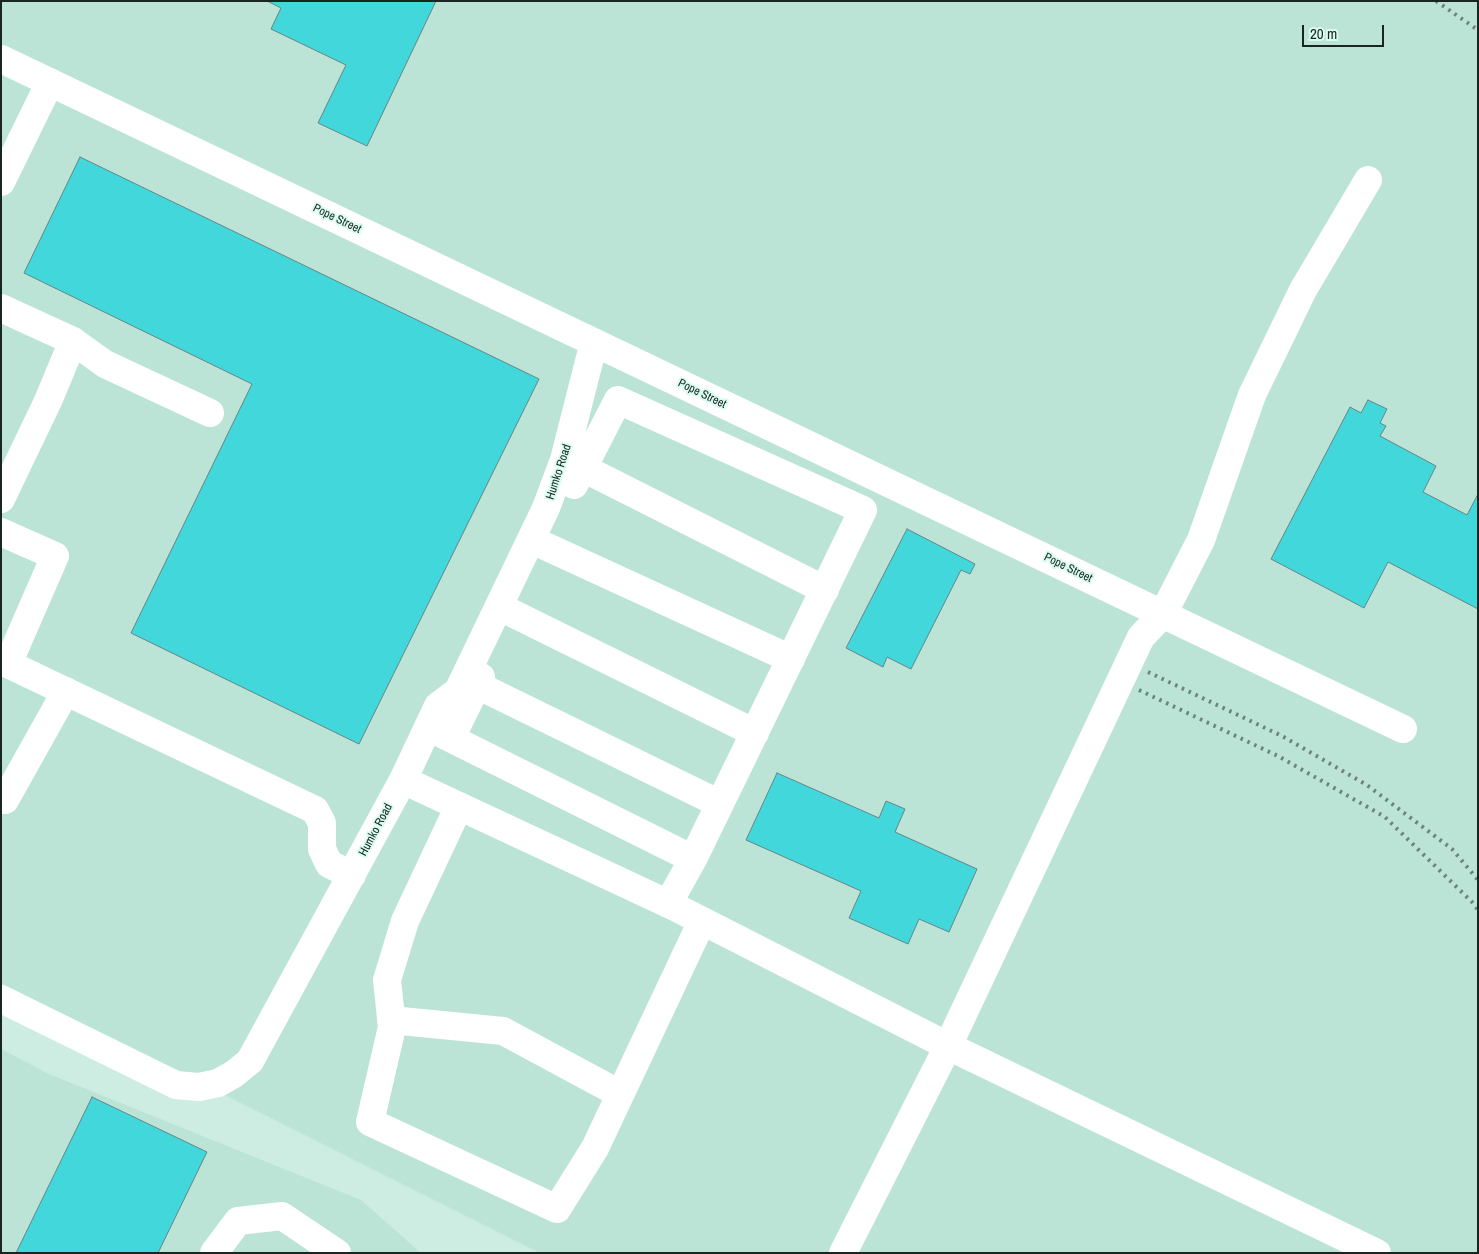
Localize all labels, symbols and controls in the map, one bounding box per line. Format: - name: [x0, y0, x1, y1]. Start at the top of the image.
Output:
- scale bar: [1304, 15, 1386, 47]
- text: 20 m: [1310, 23, 1337, 44]
- street label: Pope Street: [310, 201, 364, 237]
- street label: Pope Street: [675, 376, 729, 412]
- street label: Humko Road: [543, 442, 575, 502]
- street label: Pope Street: [1041, 550, 1095, 586]
- street label: Humko Road: [356, 801, 396, 859]

